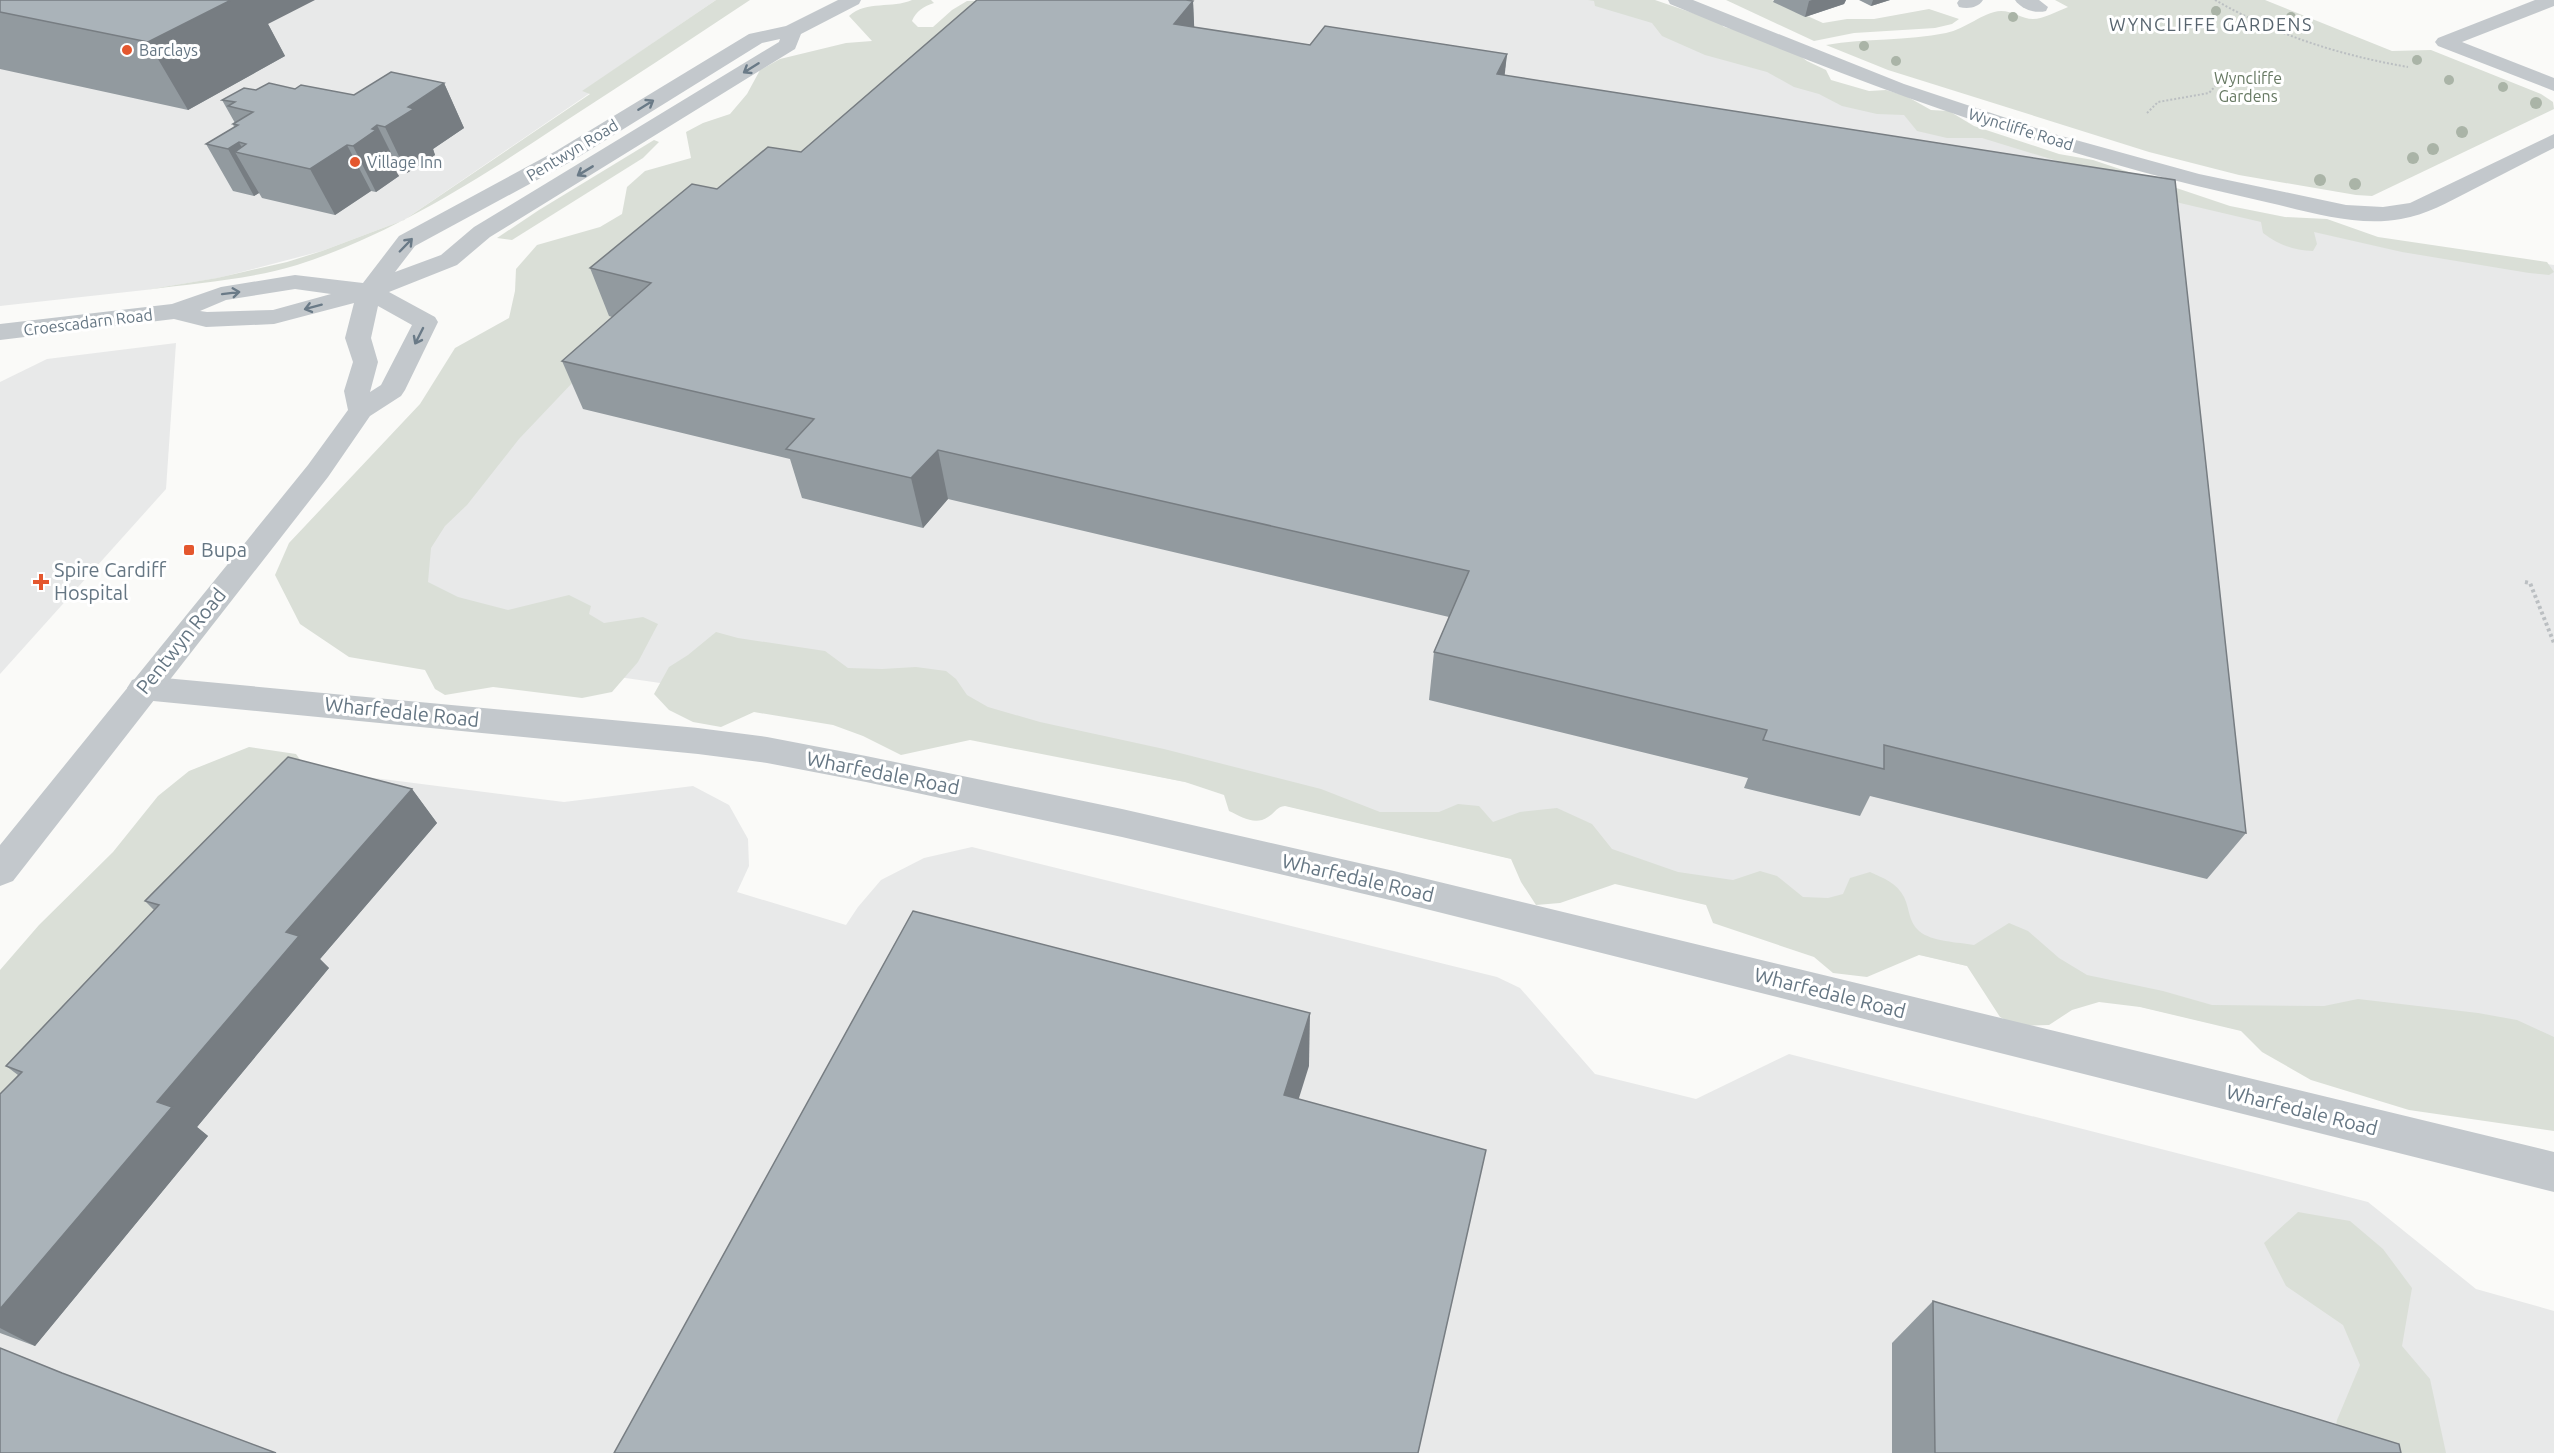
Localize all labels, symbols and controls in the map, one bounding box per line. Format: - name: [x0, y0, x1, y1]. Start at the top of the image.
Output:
- district label: WYNCLIFFE GARDENS: [2109, 14, 2313, 34]
- place label: Barclays: [139, 41, 198, 59]
- marker: Barclays: [120, 43, 134, 57]
- one-way arrow: [743, 63, 760, 75]
- park label: Wyncliffe Gardens: [2214, 69, 2282, 105]
- one-way arrow: [637, 99, 654, 111]
- street label: Wyncliffe Road: [1966, 104, 2076, 154]
- street label: Pentwyn Road: [523, 116, 621, 184]
- place label: Village Inn: [367, 153, 442, 171]
- marker: Village Inn: [348, 155, 362, 169]
- one-way arrow: [577, 165, 594, 177]
- one-way arrow: [398, 238, 413, 253]
- one-way arrow: [220, 287, 240, 298]
- one-way arrow: [304, 302, 323, 313]
- street label: Croescadarn Road: [22, 305, 154, 339]
- one-way arrow: [413, 326, 425, 344]
- place label: Bupa: [201, 538, 247, 561]
- marker: Bupa: [182, 543, 196, 557]
- place label: Spire Cardiff Hospital: [54, 558, 167, 604]
- marker: Spire Cardiff Hospital: [32, 573, 50, 591]
- street label: Pentwyn Road: [131, 583, 230, 698]
- street label: Wharfedale Road: [324, 692, 481, 731]
- street label: Wharfedale Road: [805, 746, 962, 799]
- street label: Wharfedale Road: [1280, 849, 1436, 906]
- street label: Wharfedale Road: [1752, 963, 1908, 1022]
- street label: Wharfedale Road: [2224, 1080, 2380, 1139]

